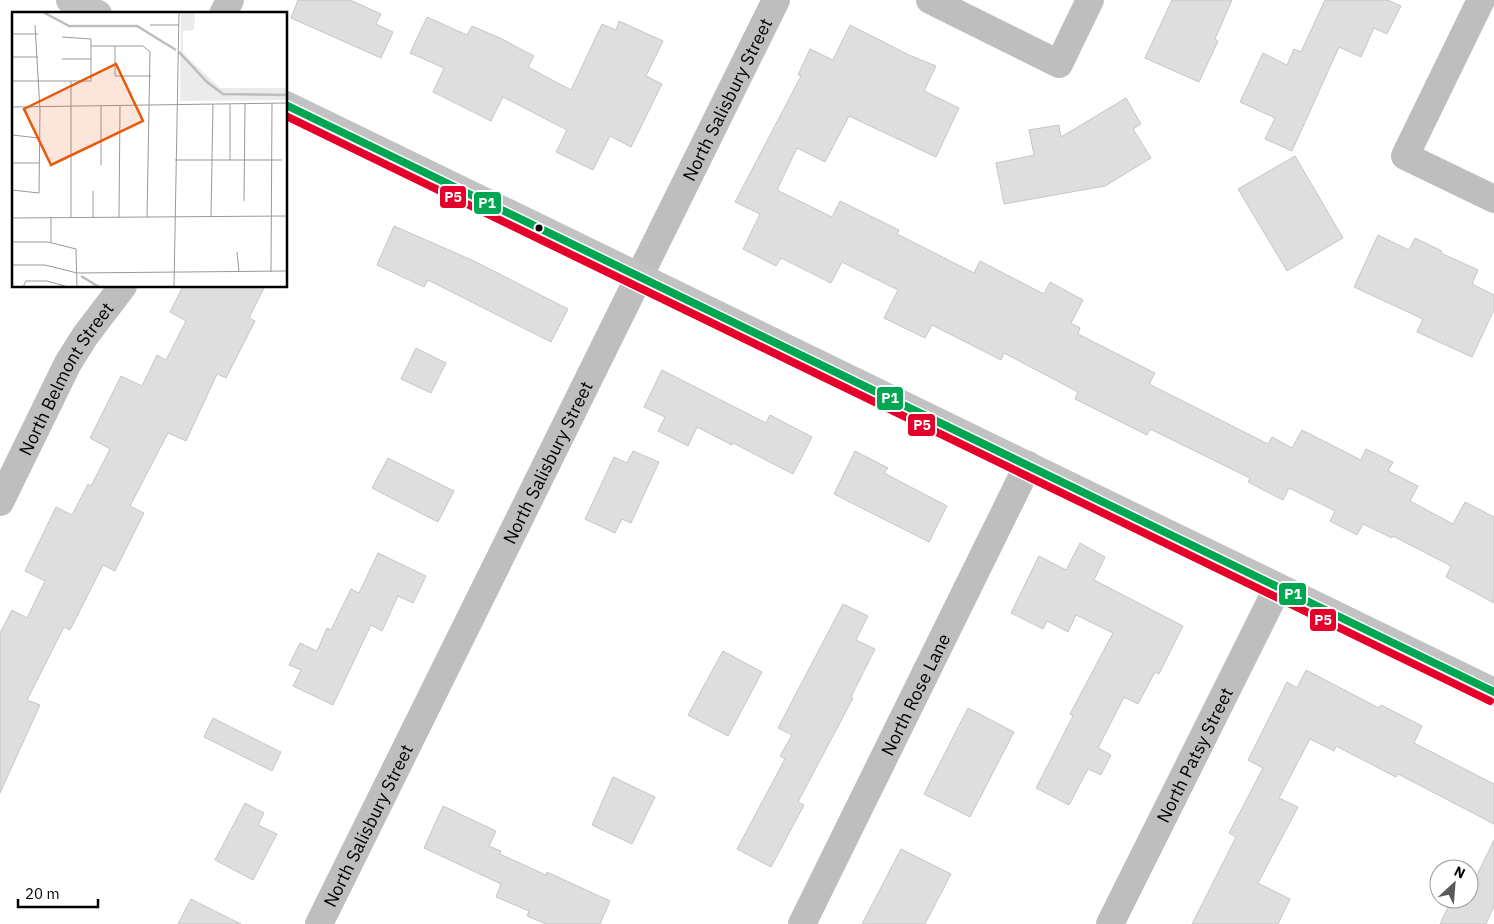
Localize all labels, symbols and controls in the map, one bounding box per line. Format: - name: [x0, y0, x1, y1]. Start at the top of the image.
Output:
- inset map: [12, 12, 288, 288]
- street label: North Salisbury Street: [677, 14, 777, 185]
- line badge: P5: [439, 185, 467, 209]
- text: P5: [444, 188, 462, 206]
- line badge: P1: [473, 191, 502, 215]
- text: P1: [478, 194, 496, 212]
- unlabelled marker: [534, 223, 544, 233]
- street label: North Belmont Street: [13, 297, 118, 459]
- street label: North Salisbury Street: [497, 377, 597, 548]
- line badge: P1: [876, 386, 904, 411]
- text: P1: [881, 389, 899, 407]
- line badge: P5: [907, 413, 936, 437]
- text: P5: [913, 416, 931, 434]
- line badge: P1: [1278, 582, 1307, 606]
- text: P1: [1284, 585, 1302, 603]
- line badge: P5: [1309, 608, 1337, 632]
- text: P5: [1314, 611, 1332, 629]
- street label: North Rose Lane: [875, 629, 955, 759]
- street label: North Patsy Street: [1151, 683, 1238, 826]
- street label: North Salisbury Street: [318, 740, 418, 911]
- north arrow: [1429, 859, 1479, 909]
- text: N: [1451, 862, 1468, 883]
- scale bar: [18, 876, 98, 908]
- text: 20 m: [25, 884, 60, 903]

